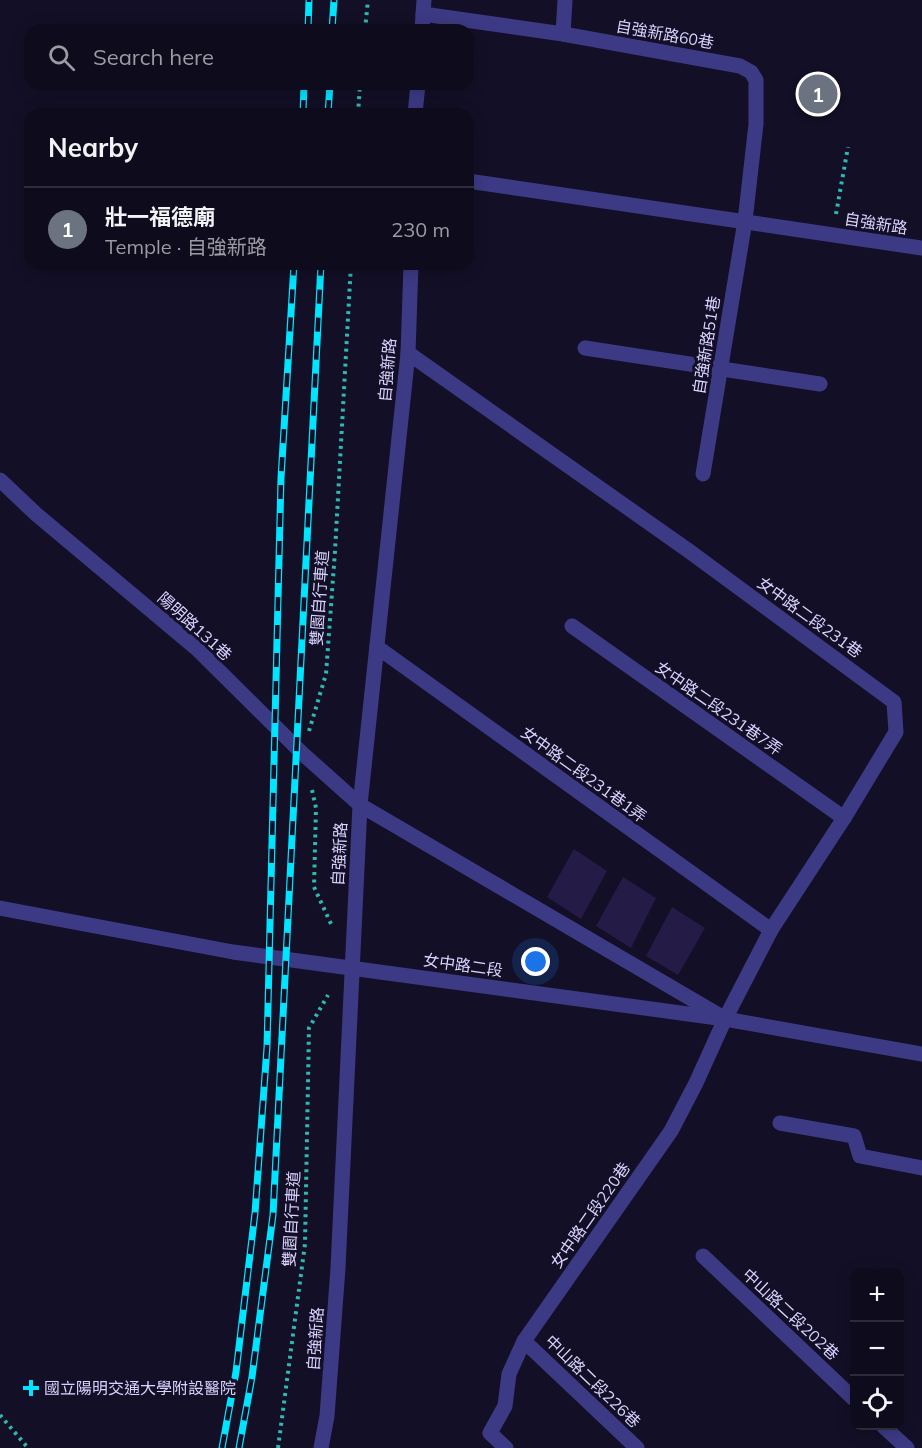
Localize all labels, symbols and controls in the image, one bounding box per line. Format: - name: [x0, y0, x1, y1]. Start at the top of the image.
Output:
- street label: 自強新路60巷: [614, 16, 716, 52]
- search box: [24, 24, 474, 90]
- icon: search: [45, 41, 78, 74]
- text: Search here: [93, 43, 214, 71]
- pin: 1: [798, 72, 838, 116]
- text: Nearby: [48, 131, 138, 164]
- text: 壯一福德廟: [105, 203, 215, 231]
- street label: 自強新路: [843, 208, 909, 238]
- text: 1: [62, 217, 74, 242]
- text: 230 m: [391, 217, 450, 242]
- text: Temple · 自強新路: [105, 234, 267, 259]
- street label: 自強新路51巷: [688, 294, 724, 396]
- street label: 自強新路: [374, 337, 400, 403]
- street label: 雙園自行車道: [306, 549, 332, 647]
- street label: 女中路二段231巷: [754, 572, 866, 662]
- street label: 陽明路131巷: [154, 588, 236, 664]
- street label: 女中路二段231巷7弄: [652, 657, 786, 759]
- street label: 女中路二段231巷1弄: [517, 722, 651, 826]
- street label: 自強新路: [327, 822, 351, 886]
- your location: [521, 947, 550, 976]
- street label: 女中路二段: [422, 950, 504, 980]
- street label: 女中路二段220巷: [546, 1158, 634, 1272]
- street label: 雙園自行車道: [279, 1171, 303, 1267]
- street label: 中山路二段202巷: [739, 1264, 843, 1364]
- map controls: [850, 1268, 904, 1430]
- button: +: [850, 1268, 904, 1322]
- street label: 自強新路: [303, 1306, 327, 1372]
- button: −: [850, 1322, 904, 1376]
- street label: 中山路二段226巷: [541, 1330, 645, 1432]
- button: locate: [850, 1376, 904, 1430]
- place label: 國立陽明交通大學附設醫院: [44, 1378, 236, 1398]
- marker: 國立陽明交通大學附設醫院: [22, 1379, 40, 1397]

